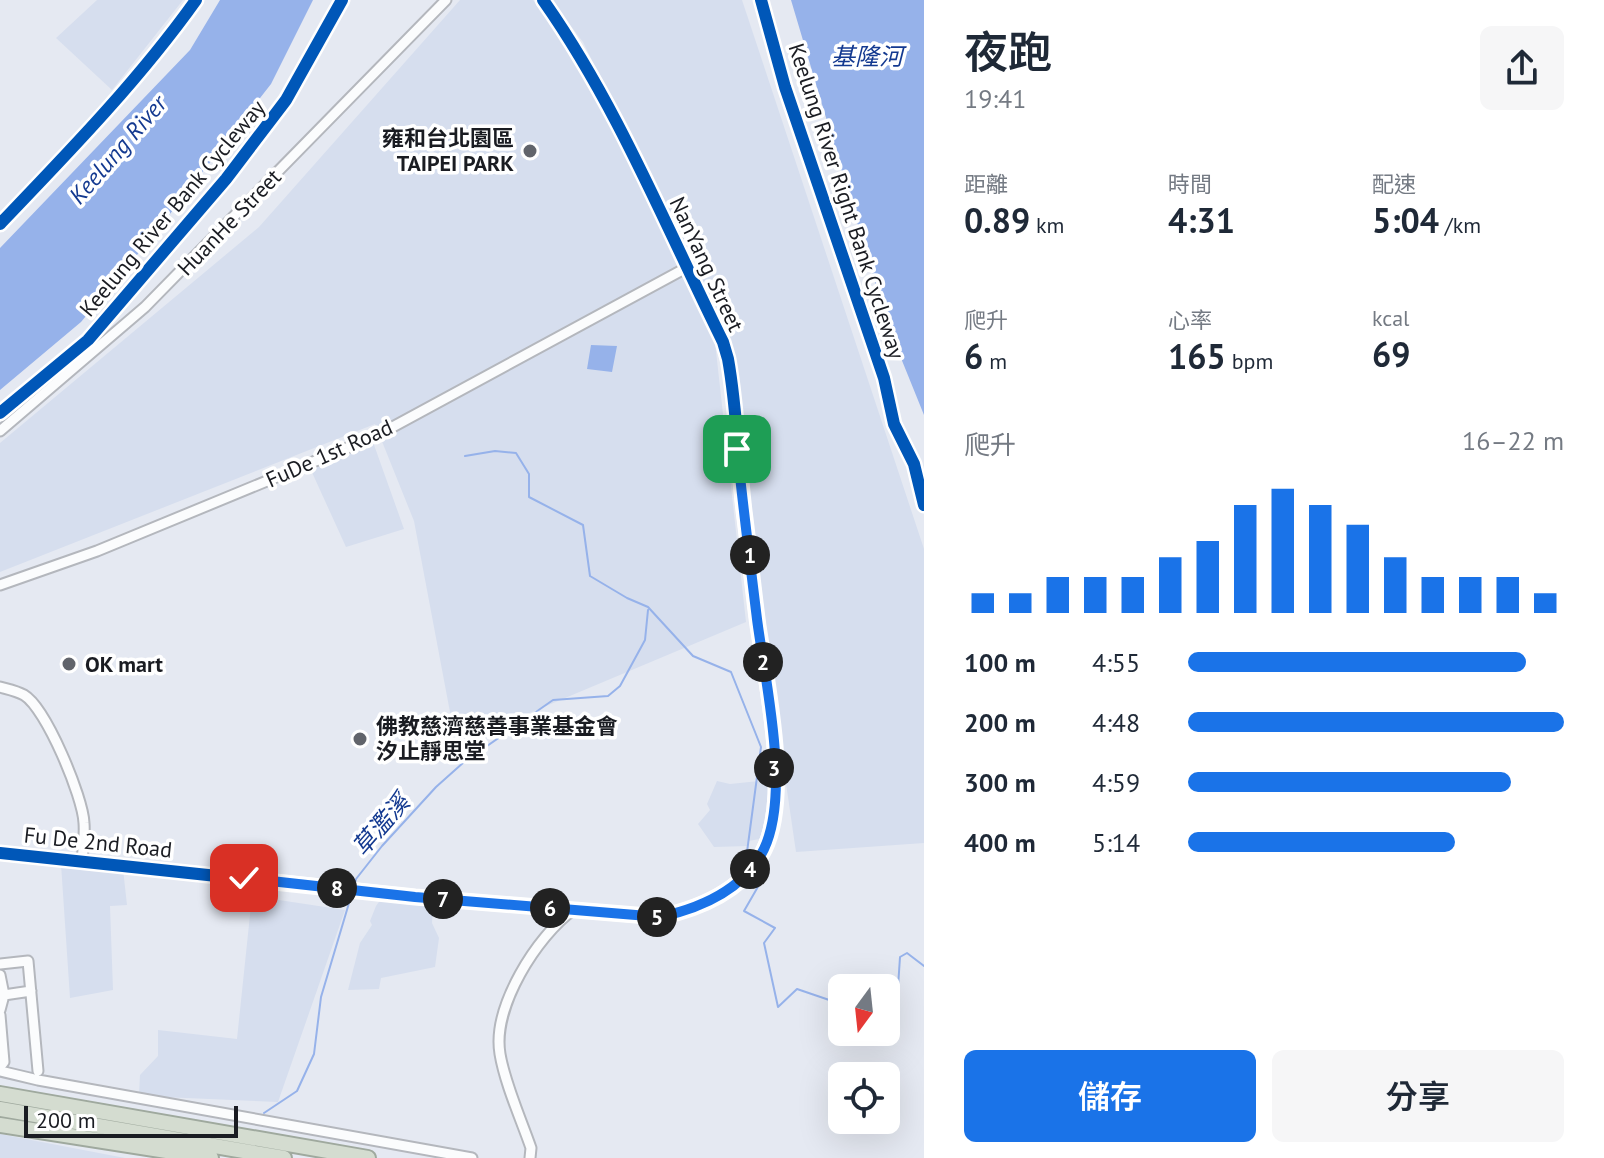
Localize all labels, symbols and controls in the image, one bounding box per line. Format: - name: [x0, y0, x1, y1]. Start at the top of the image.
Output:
- text: 夜跑: [964, 23, 1052, 80]
- button: share: [1480, 26, 1564, 110]
- street label: Keelung River Right Bank Cycleway: [783, 40, 912, 363]
- water label: 基隆河: [831, 41, 907, 72]
- text: 19:41: [964, 82, 1026, 115]
- water label: Keelung River: [62, 87, 175, 210]
- street label: Keelung River Bank Cycleway: [73, 93, 271, 322]
- place label: 雍和台北園區 TAIPEI PARK: [382, 124, 514, 177]
- marker: 雍和台北園區 TAIPEI PARK: [521, 142, 539, 160]
- street label: HuanHe Street: [171, 162, 287, 281]
- text: 距離: [964, 170, 1008, 198]
- text: 時間: [1168, 170, 1212, 198]
- text: 配速: [1372, 170, 1416, 198]
- street label: NanYang Street: [664, 192, 751, 336]
- text: 0.89: [964, 198, 1030, 242]
- text: 4:31: [1168, 198, 1235, 242]
- text: 5:04: [1372, 198, 1439, 242]
- text: km: [1030, 211, 1064, 239]
- text: /km: [1439, 211, 1481, 239]
- text: kcal: [1372, 304, 1410, 332]
- text: 爬升: [964, 306, 1008, 334]
- text: 心率: [1168, 306, 1212, 334]
- text: 69: [1372, 332, 1411, 376]
- text: 6: [964, 334, 983, 378]
- text: 165: [1168, 334, 1226, 378]
- text: m: [983, 347, 1007, 375]
- text: bpm: [1226, 347, 1273, 375]
- street label: FuDe 1st Road: [261, 413, 397, 493]
- pin: [703, 415, 771, 483]
- text: 16–22 m: [1462, 424, 1564, 457]
- icon: arrive: [715, 427, 759, 471]
- text: 爬升: [964, 428, 1016, 461]
- pin: 1: [730, 535, 770, 575]
- text: 1: [744, 541, 756, 569]
- pin: 2: [743, 642, 783, 682]
- text: 100 m: [964, 646, 1036, 679]
- text: 4:55: [1092, 646, 1140, 679]
- text: 2: [757, 648, 769, 676]
- place label: OK mart: [85, 650, 163, 678]
- marker: OK mart: [60, 655, 78, 673]
- text: 200 m: [964, 706, 1036, 739]
- text: 4:48: [1092, 706, 1140, 739]
- place label: 佛教慈濟慈善事業基金會 汐止靜思堂: [376, 712, 618, 765]
- marker: 佛教慈濟慈善事業基金會 汐止靜思堂: [351, 730, 369, 748]
- pin: 3: [754, 748, 794, 788]
- text: 3: [768, 754, 780, 782]
- text: 300 m: [964, 766, 1036, 799]
- text: 4:59: [1092, 766, 1140, 799]
- water label: 草濫溪: [345, 785, 418, 862]
- street label: Fu De 2nd Road: [23, 820, 173, 864]
- text: 400 m: [964, 826, 1036, 859]
- text: 5:14: [1092, 826, 1140, 859]
- pin: [210, 844, 278, 912]
- pin: 4: [730, 849, 770, 889]
- text: 4: [744, 855, 756, 883]
- icon: check: [222, 856, 266, 900]
- pin: 8: [317, 868, 357, 908]
- text: 8: [331, 874, 343, 902]
- pin: 7: [423, 879, 463, 919]
- text: 7: [437, 885, 449, 913]
- pin: 6: [530, 888, 570, 928]
- text: 6: [544, 894, 556, 922]
- pin: 5: [637, 897, 677, 937]
- text: 5: [651, 903, 663, 931]
- north arrow: [828, 974, 900, 1046]
- map controls: [828, 974, 900, 1134]
- button: 儲存: [964, 1050, 1256, 1142]
- button: 分享: [1272, 1050, 1564, 1142]
- button: locate: [828, 1062, 900, 1134]
- scale bar: [24, 1102, 238, 1138]
- text: 200 m: [36, 1106, 96, 1134]

